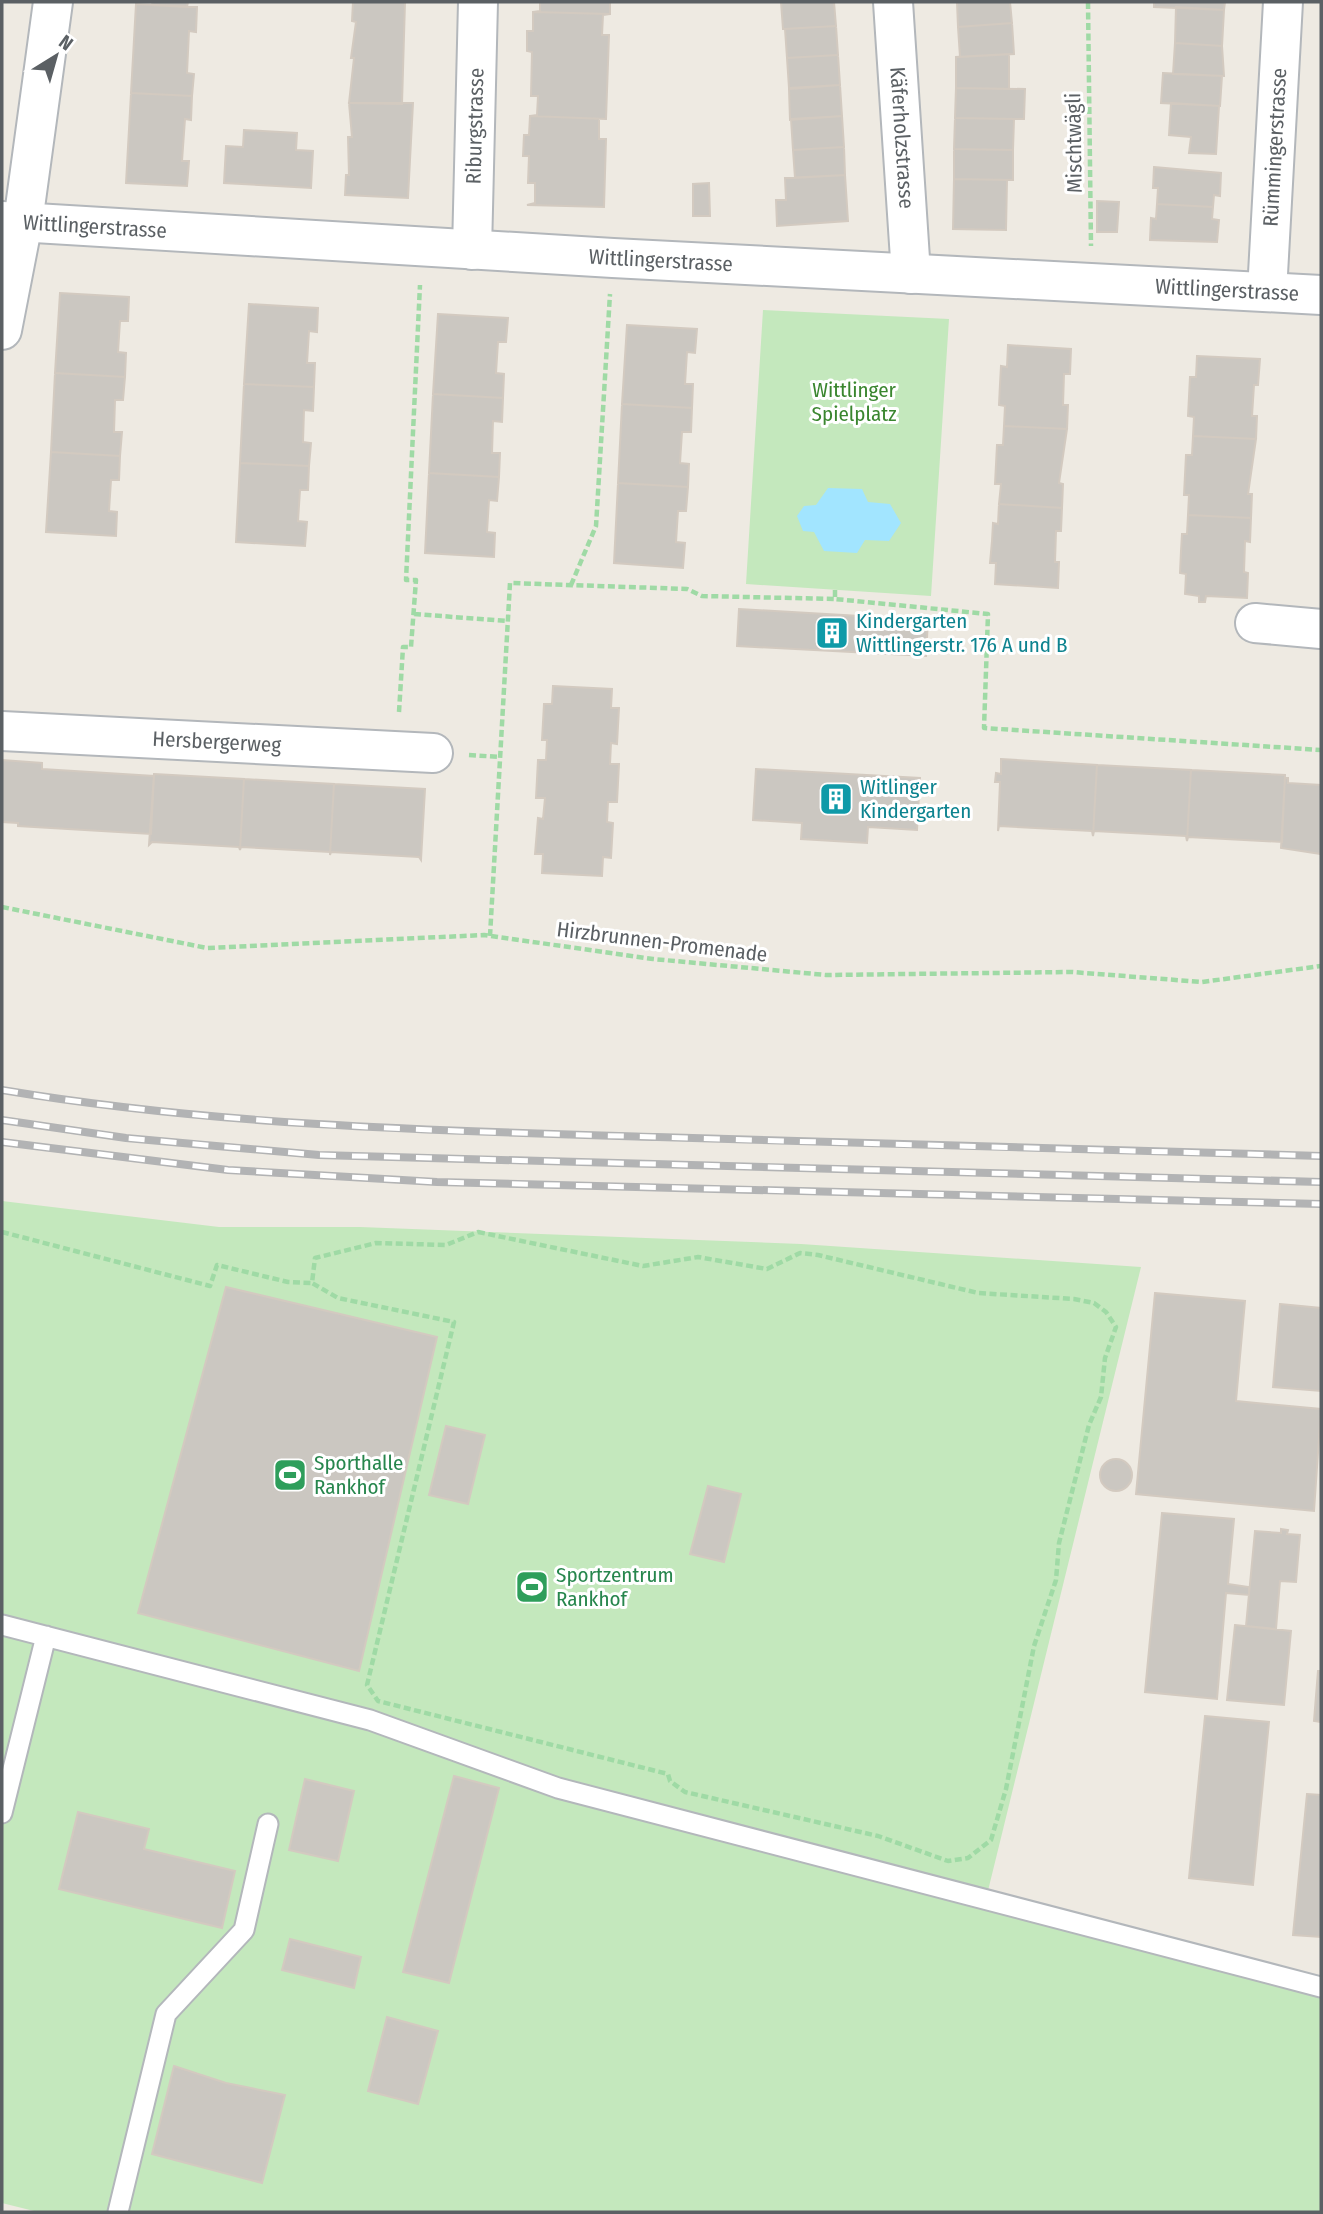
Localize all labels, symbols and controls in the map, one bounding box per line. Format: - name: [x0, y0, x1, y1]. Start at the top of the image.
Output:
- north arrow: [21, 21, 91, 91]
- text: N: [54, 30, 77, 55]
- street label: Käferholzstrasse: [884, 66, 920, 209]
- street label: Riburgstrasse: [461, 67, 489, 185]
- street label: Rümmingerstrasse: [1258, 67, 1292, 227]
- street label: Mischtwägli: [1060, 93, 1088, 193]
- street label: Wittlingerstrasse: [22, 209, 168, 244]
- street label: Wittlingerstrasse: [588, 244, 734, 277]
- street label: Wittlingerstrasse: [1154, 273, 1300, 307]
- park label: Wittlinger Spielplatz: [812, 377, 897, 427]
- place label: Kindergarten Wittlingerstr. 176 A und B: [856, 608, 1068, 658]
- building icon: Kindergarten Wittlingerstr. 176 A und B: [813, 614, 851, 652]
- street label: Hersbergerweg: [152, 726, 282, 758]
- place label: Witlinger Kindergarten: [860, 774, 971, 824]
- building icon: Witlinger Kindergarten: [817, 780, 855, 818]
- street label: Hirzbrunnen-Promenade: [555, 916, 769, 968]
- place label: Sporthalle Rankhof: [314, 1450, 403, 1500]
- sports icon: Sporthalle Rankhof: [271, 1456, 309, 1494]
- place label: Sportzentrum Rankhof: [556, 1562, 674, 1612]
- sports icon: Sportzentrum Rankhof: [513, 1568, 551, 1606]

